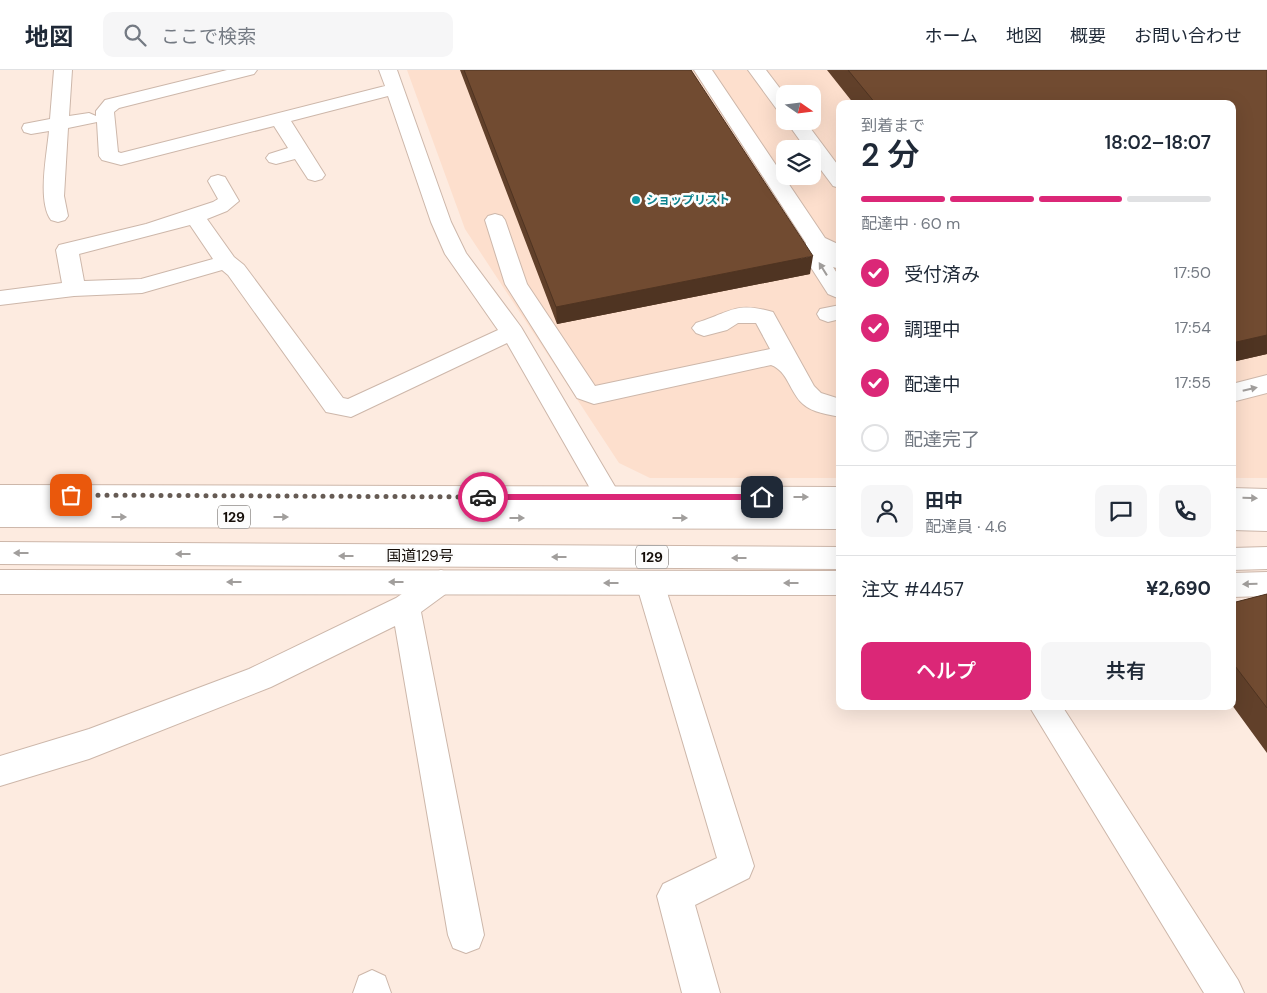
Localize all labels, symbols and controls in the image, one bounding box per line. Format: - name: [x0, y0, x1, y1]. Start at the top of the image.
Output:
- search box: [103, 12, 453, 57]
- text: 地図: [25, 21, 73, 52]
- icon: search: [121, 21, 149, 49]
- text: ここで検索: [161, 24, 256, 49]
- text: ホーム: [925, 24, 978, 48]
- text: 地図: [1006, 24, 1042, 48]
- text: 概要: [1070, 24, 1106, 48]
- text: お問い合わせ: [1134, 24, 1242, 48]
- north arrow: [776, 85, 821, 130]
- map controls: [776, 85, 821, 185]
- text: 到着まで: [861, 115, 925, 136]
- text: 18:02–18:07: [1104, 130, 1211, 155]
- text: 2 分: [861, 134, 919, 176]
- button: layers: [776, 140, 821, 185]
- place label: ショップリスト: [646, 192, 730, 208]
- marker: ショップリスト: [630, 194, 642, 206]
- text: 配達中 · 60 m: [861, 213, 960, 234]
- icon: check: [861, 259, 889, 287]
- text: 受付済み: [904, 262, 980, 287]
- text: 17:50: [1174, 262, 1211, 283]
- one-way arrow: [818, 263, 828, 276]
- icon: check: [861, 314, 889, 342]
- text: 調理中: [904, 317, 961, 342]
- text: 17:54: [1175, 317, 1211, 338]
- icon: check: [861, 369, 889, 397]
- text: 配達中: [904, 372, 961, 397]
- text: 17:55: [1175, 372, 1211, 393]
- one-way arrow: [1242, 385, 1257, 393]
- text: 配達完了: [904, 427, 980, 452]
- courier: [458, 472, 508, 522]
- pin: [50, 474, 92, 516]
- pin: [741, 476, 783, 518]
- icon: bag: [57, 481, 85, 509]
- icon: car: [469, 483, 497, 511]
- icon: home: [748, 483, 776, 511]
- button: person: [861, 485, 913, 537]
- button: chat: [1095, 485, 1147, 537]
- button: phone: [1159, 485, 1211, 537]
- text: 田中: [925, 488, 963, 513]
- one-way arrow: [793, 493, 809, 501]
- one-way arrow: [1242, 494, 1258, 502]
- road number: 129: [218, 506, 250, 528]
- one-way arrow: [111, 513, 127, 521]
- one-way arrow: [273, 513, 289, 521]
- one-way arrow: [510, 514, 526, 522]
- one-way arrow: [672, 514, 688, 522]
- text: 配達員 · 4.6: [925, 516, 1007, 537]
- street label: 国道129号: [386, 546, 454, 566]
- road number: 129: [636, 546, 668, 568]
- one-way arrow: [12, 549, 28, 557]
- one-way arrow: [175, 550, 191, 558]
- one-way arrow: [337, 552, 353, 560]
- one-way arrow: [551, 553, 567, 561]
- one-way arrow: [731, 553, 747, 561]
- text: ¥2,690: [1146, 576, 1211, 601]
- text: 注文 #4457: [861, 577, 964, 602]
- one-way arrow: [226, 578, 242, 586]
- one-way arrow: [388, 578, 404, 586]
- one-way arrow: [603, 579, 619, 587]
- one-way arrow: [783, 579, 799, 587]
- one-way arrow: [1241, 581, 1257, 589]
- button: ヘルプ: [861, 642, 1031, 700]
- button: 共有: [1041, 642, 1211, 700]

